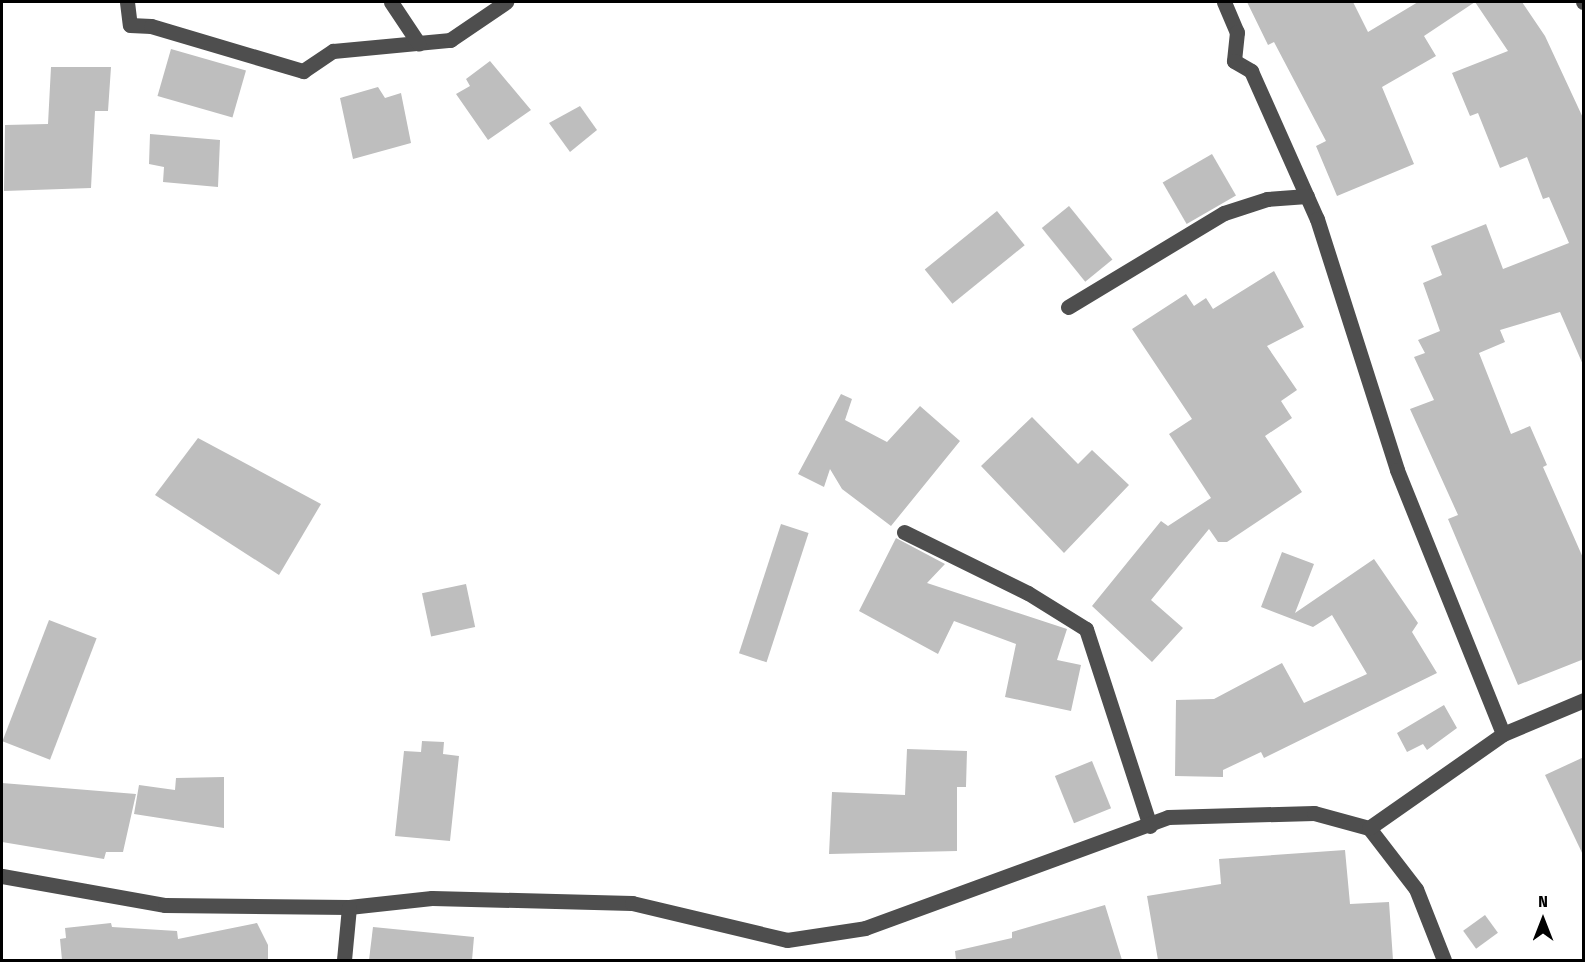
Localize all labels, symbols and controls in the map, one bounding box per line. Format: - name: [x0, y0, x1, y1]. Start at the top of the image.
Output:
- north arrow: [1513, 890, 1573, 950]
- text: N: [1538, 892, 1548, 911]

